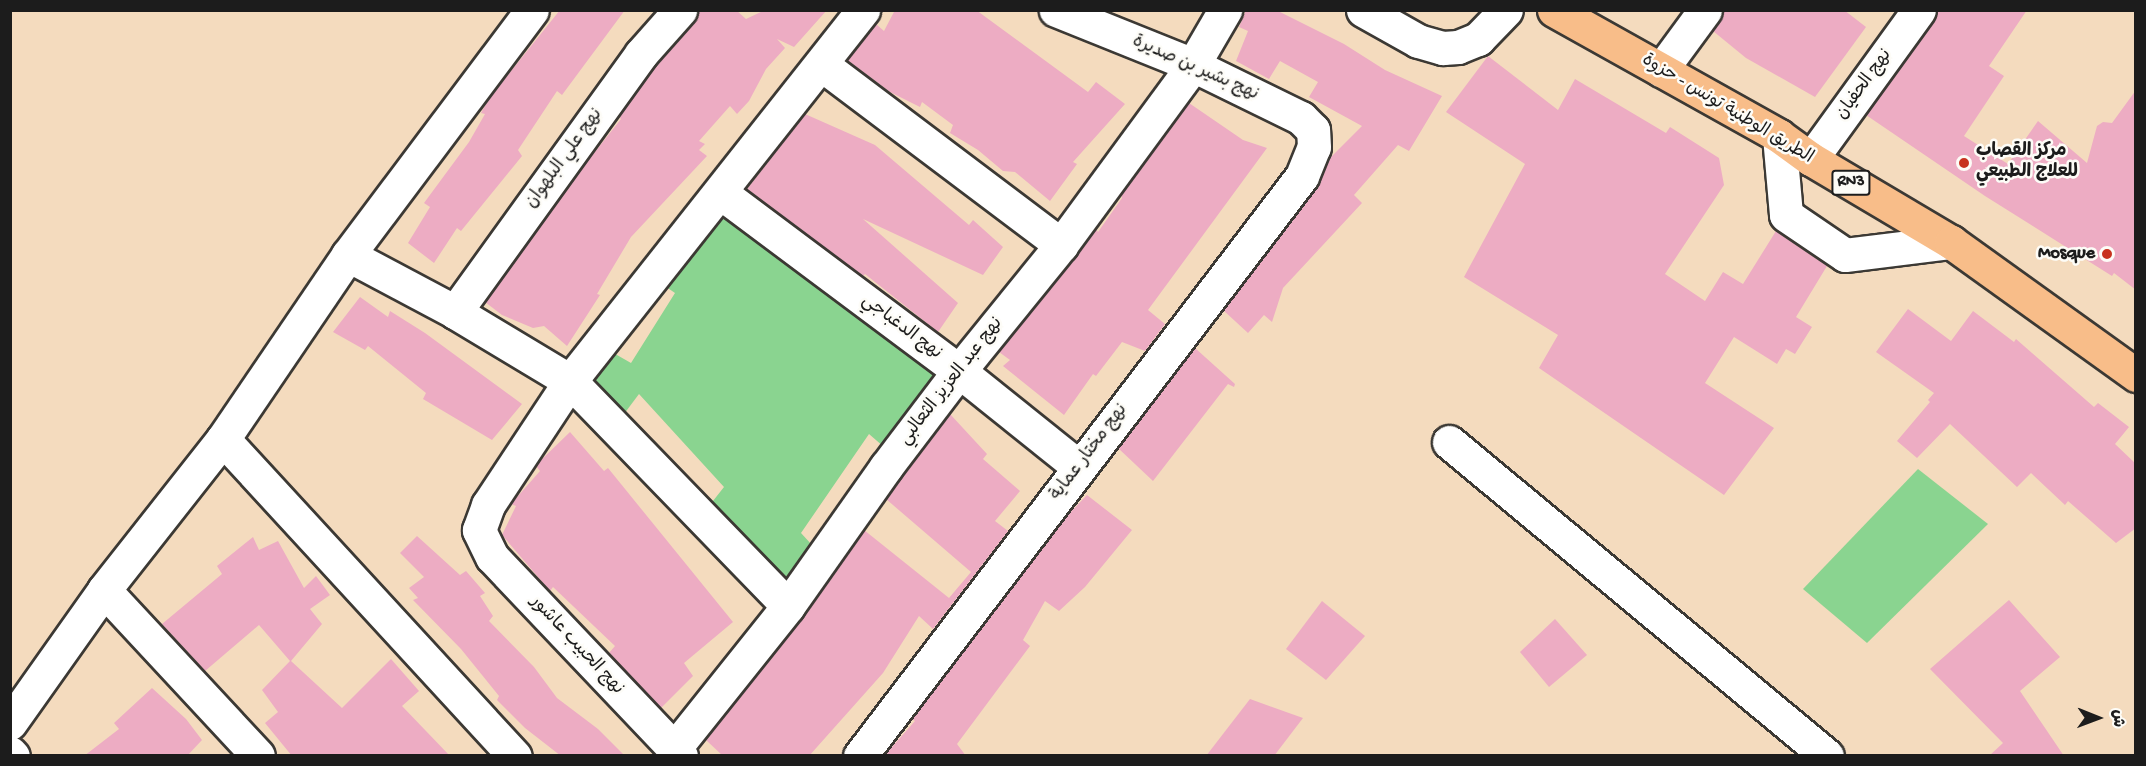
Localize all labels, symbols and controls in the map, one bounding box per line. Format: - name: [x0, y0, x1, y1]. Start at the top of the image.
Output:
- street label: نهج بشير بن صديرة: [1128, 31, 1262, 107]
- street label: نهج الحفيان: [1832, 46, 1898, 124]
- street label: الطريق الوطنية تونس - حزوة: [1637, 50, 1817, 170]
- street label: نهج علي البلهوان: [522, 105, 608, 213]
- place label: مركز القصاب للعلاج الطبيعي: [1976, 142, 2078, 184]
- marker: مركز القصاب للعلاج الطبيعي: [1957, 156, 1971, 170]
- road number: RN3: [1830, 170, 1872, 196]
- place label: Mosque: [2038, 243, 2095, 265]
- marker: Mosque: [2100, 247, 2114, 261]
- street label: نهج الدغباجي: [857, 291, 945, 365]
- street label: نهج عبد العزيز الثعالبي: [895, 314, 1009, 450]
- street label: نهج مختار عماية: [1047, 400, 1133, 506]
- street label: نهج الحبيب عاشور: [524, 592, 628, 700]
- north arrow: [2068, 688, 2128, 748]
- text: ش: [2107, 709, 2126, 727]

